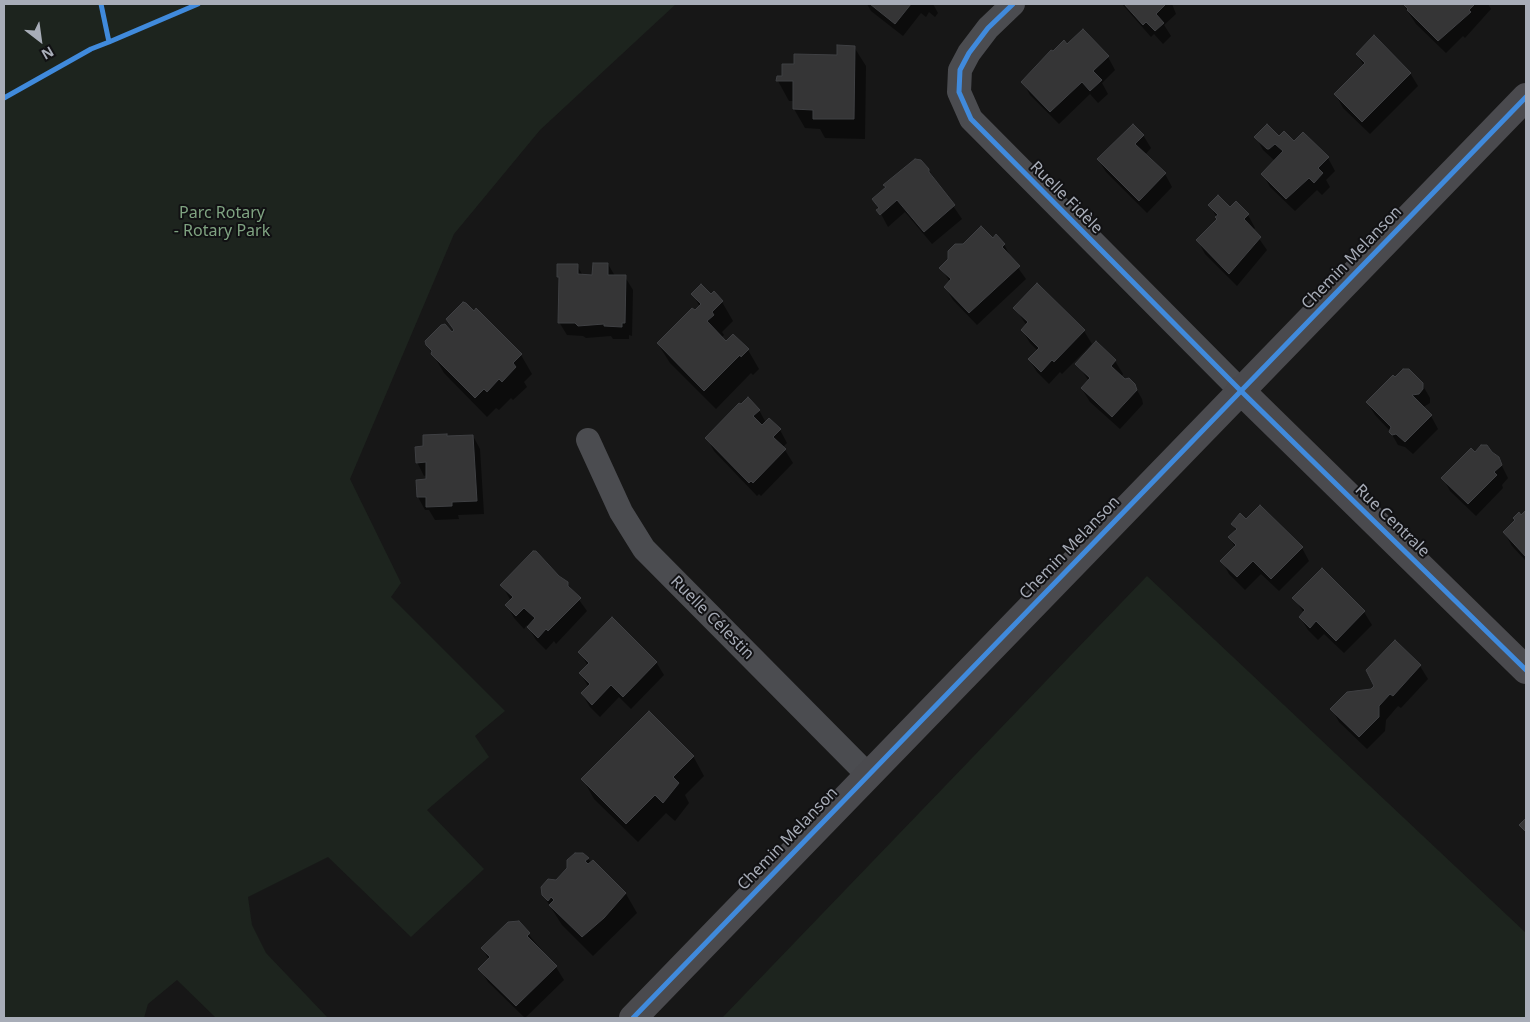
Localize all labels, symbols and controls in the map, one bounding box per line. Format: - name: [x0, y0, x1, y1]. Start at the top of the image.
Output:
- north arrow: [15, 15, 65, 65]
- text: N: [38, 42, 57, 64]
- street label: Ruelle Fidèle: [1026, 158, 1106, 238]
- street label: Chemin Melanson: [1298, 202, 1406, 314]
- park label: Parc Rotary - Rotary Park: [174, 203, 270, 241]
- street label: Rue Centrale: [1351, 481, 1433, 561]
- street label: Chemin Melanson: [1016, 492, 1124, 604]
- street label: Ruelle Célestin: [666, 572, 758, 664]
- street label: Chemin Melanson: [734, 783, 842, 895]

